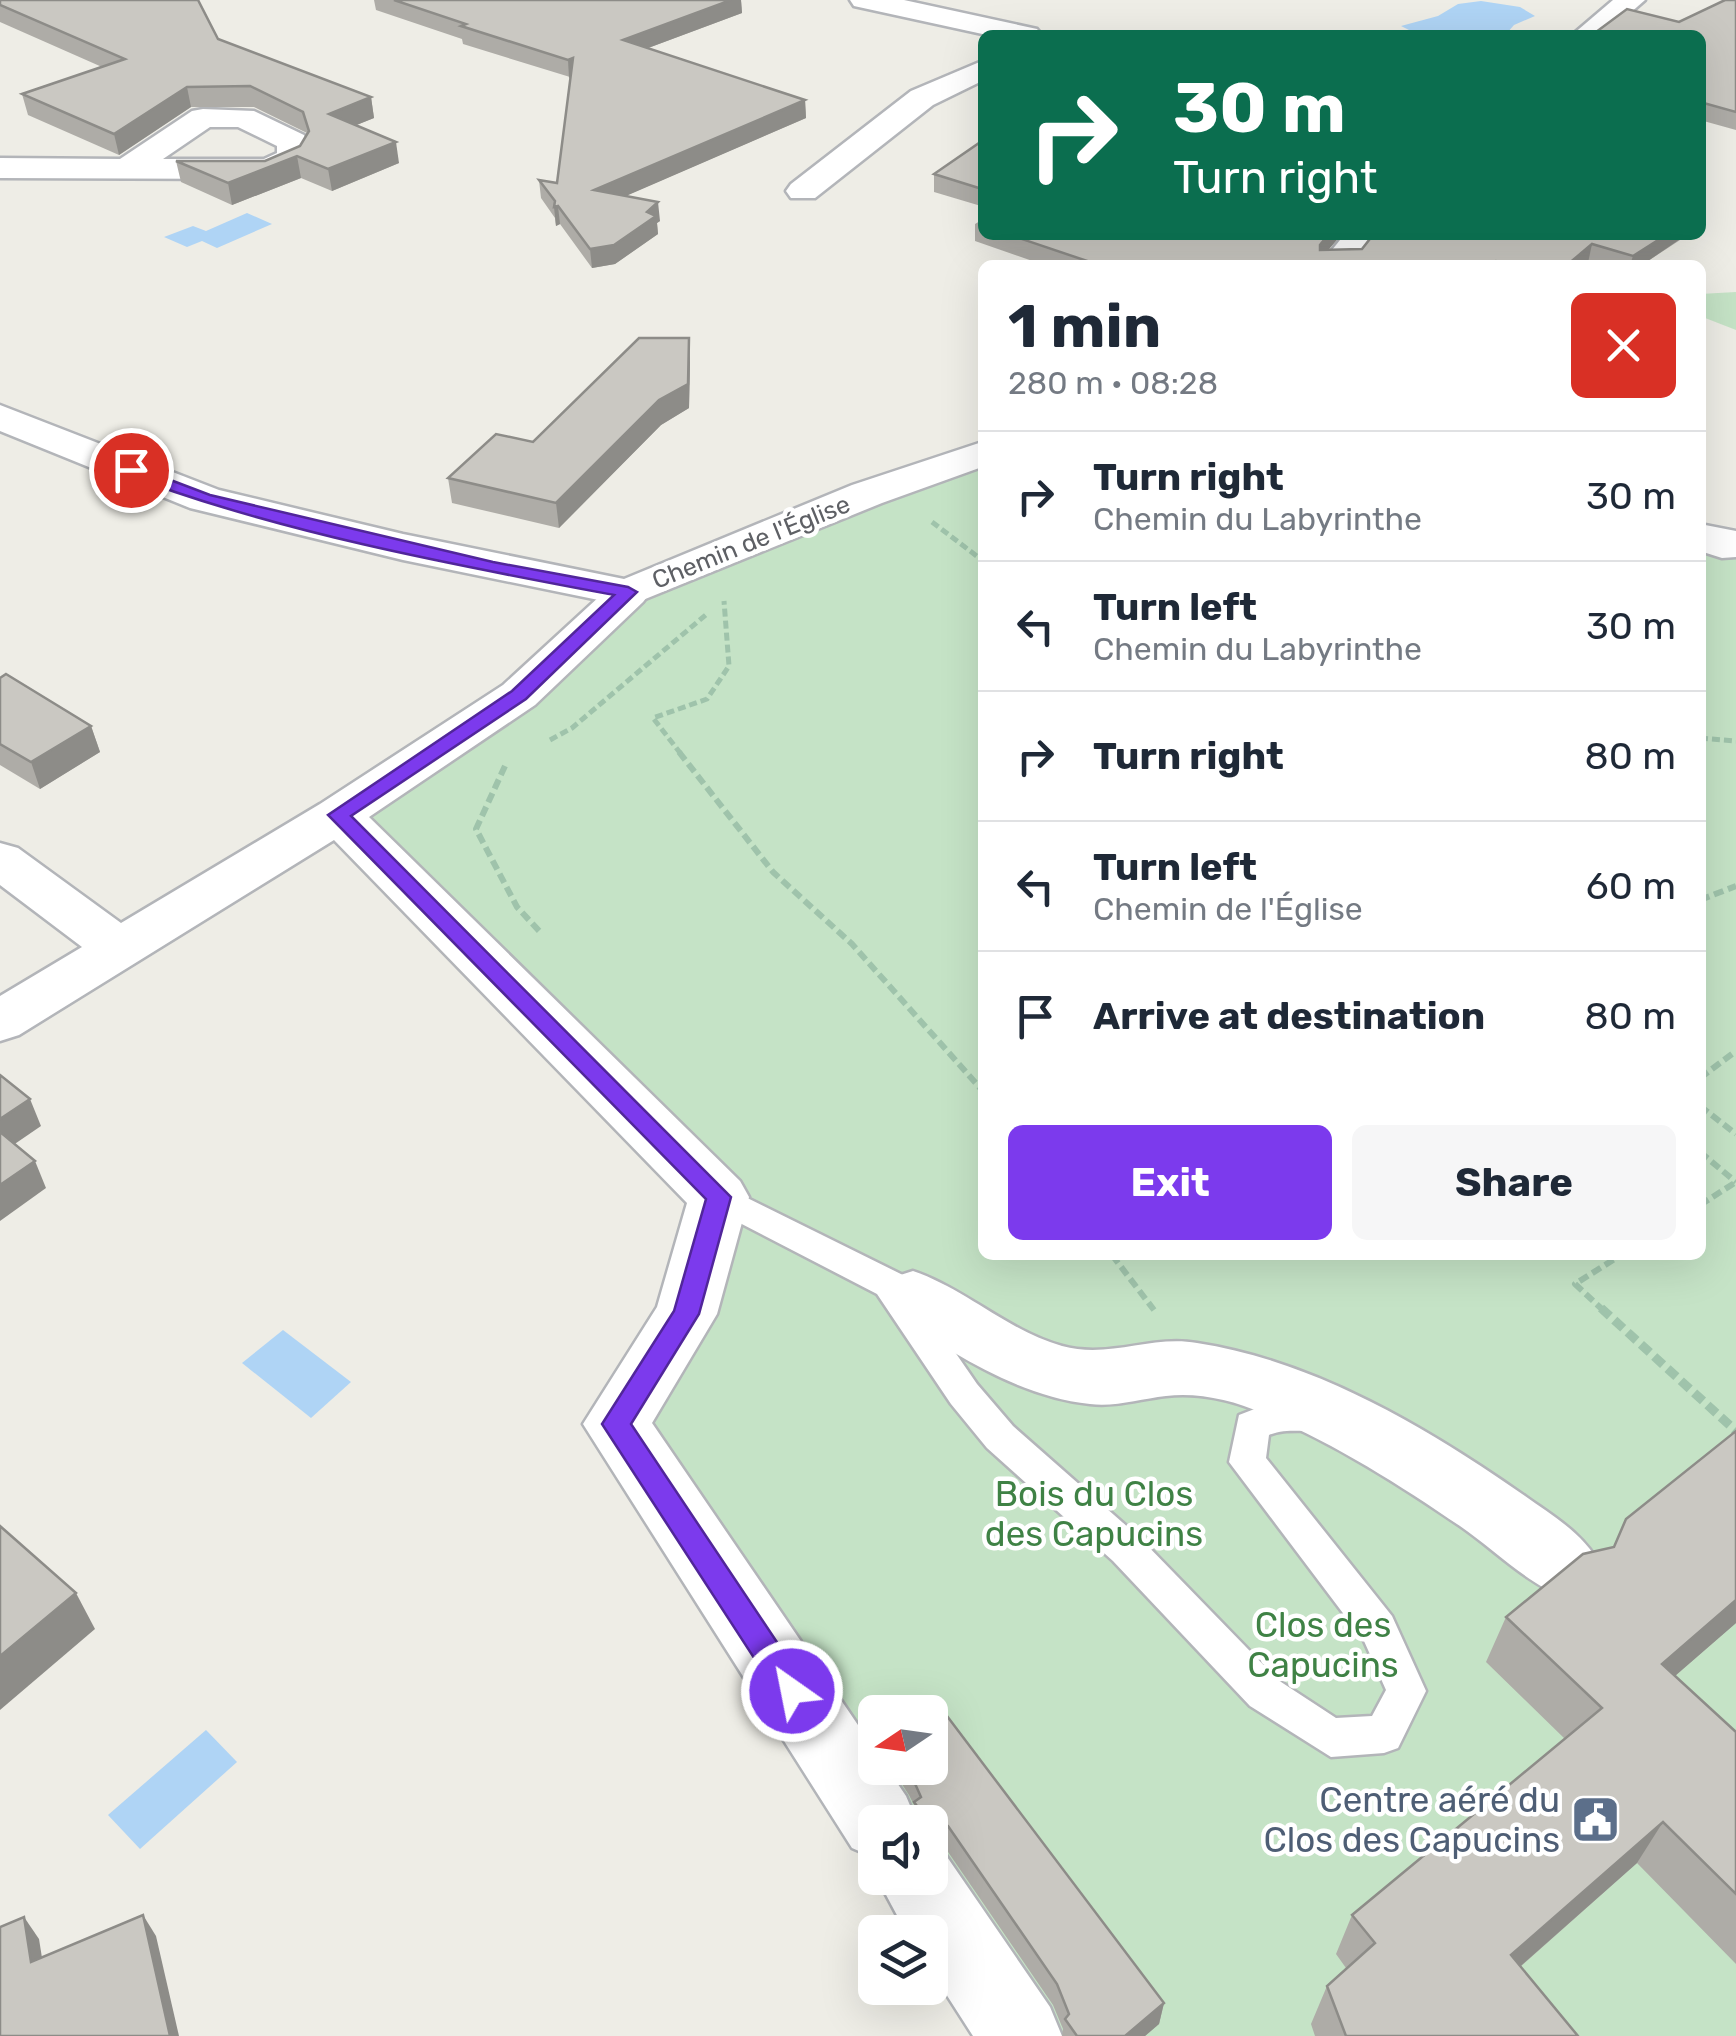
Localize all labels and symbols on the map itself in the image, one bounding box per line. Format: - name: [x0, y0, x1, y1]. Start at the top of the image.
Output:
- pin: [89, 428, 174, 513]
- street label: Chemin de l'Église: [648, 489, 854, 595]
- park label: Bois du Clos des Capucins: [985, 1473, 1203, 1555]
- park label: Clos des Capucins: [1247, 1604, 1399, 1686]
- position arrow: [740, 1639, 844, 1743]
- north arrow: [858, 1695, 948, 1785]
- place label: Centre aéré du Clos des Capucins: [1263, 1779, 1560, 1861]
- public building icon: Centre aéré du Clos des Capucins: [1569, 1794, 1621, 1846]

